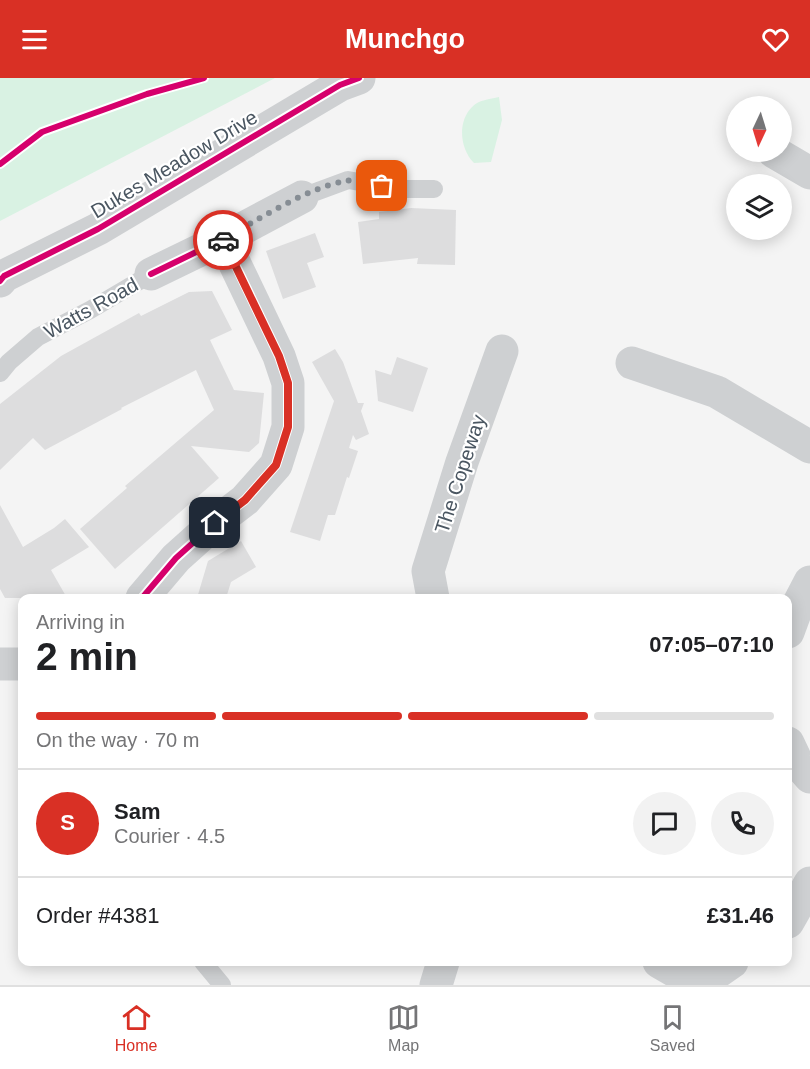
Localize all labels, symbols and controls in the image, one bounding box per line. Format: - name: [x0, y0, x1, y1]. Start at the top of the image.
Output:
- icon: menu: [18, 23, 51, 56]
- icon: heart: [759, 23, 792, 56]
- text: Munchgo: [345, 24, 465, 54]
- north arrow: [726, 96, 792, 162]
- map controls: [726, 96, 792, 240]
- street label: Dukes Meadow Drive: [87, 106, 261, 222]
- pin: [356, 160, 407, 211]
- icon: bag: [365, 169, 398, 202]
- button: layers: [726, 174, 792, 240]
- courier: [193, 210, 253, 270]
- icon: car: [207, 224, 240, 257]
- street label: Watts Road: [40, 273, 142, 343]
- street label: The Copeway: [430, 412, 490, 536]
- pin: [189, 497, 240, 548]
- icon: home: [198, 506, 231, 539]
- text: Arriving in: [36, 611, 125, 633]
- text: 07:05–07:10: [649, 632, 774, 657]
- text: 2 min: [36, 635, 138, 678]
- text: On the way · 70 m: [36, 729, 199, 751]
- button: chat: [633, 792, 696, 855]
- button: phone: [711, 792, 774, 855]
- text: Sam: [114, 799, 160, 824]
- text: S: [60, 810, 75, 835]
- text: Courier · 4.5: [114, 825, 225, 847]
- text: Order #4381: [36, 903, 160, 928]
- text: £31.46: [707, 903, 774, 928]
- tab: Home: [115, 1001, 158, 1055]
- tab: Map: [387, 1001, 420, 1055]
- tab: Saved: [650, 1001, 695, 1055]

